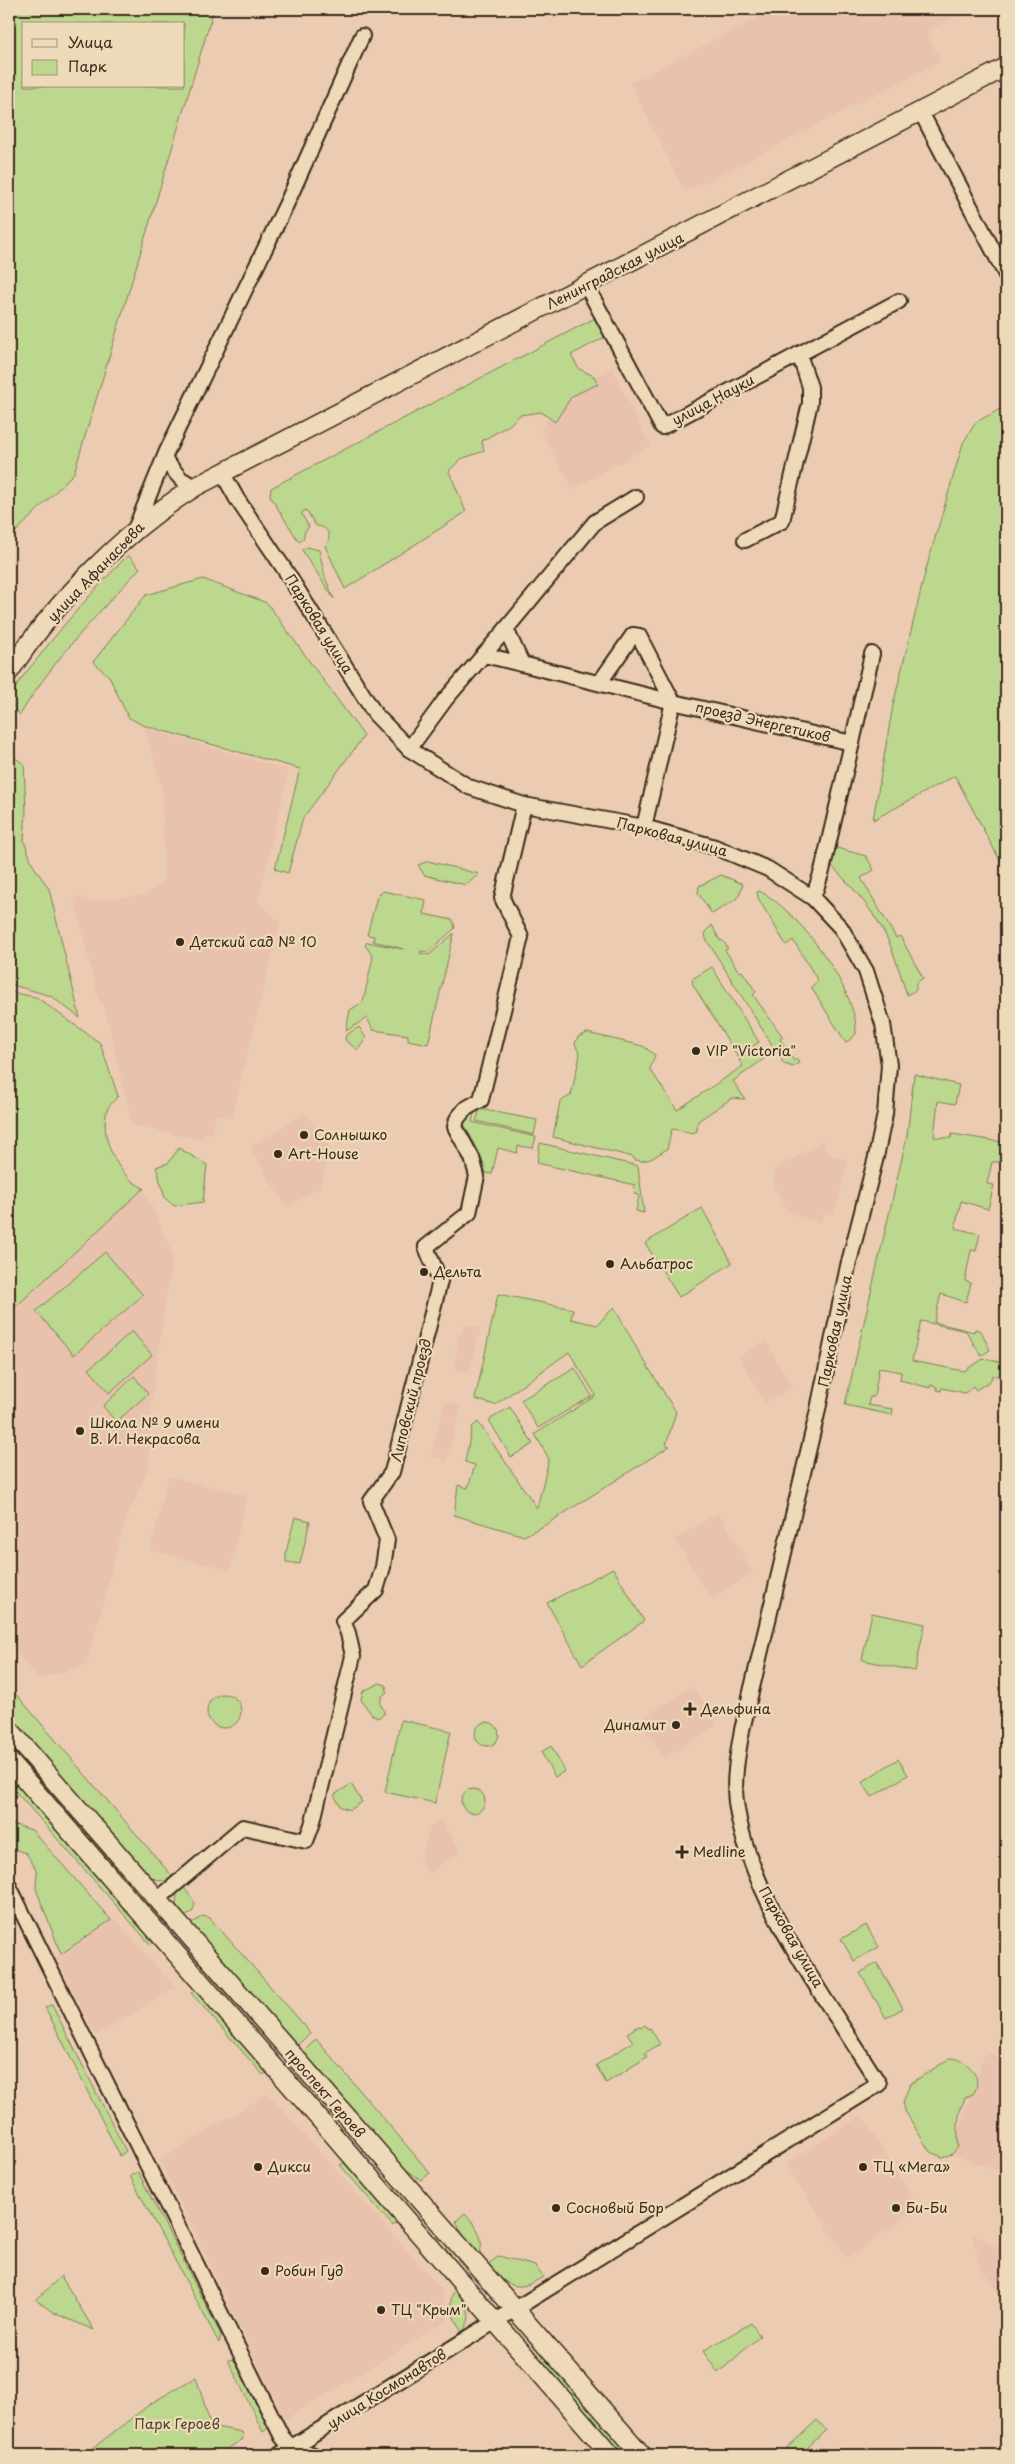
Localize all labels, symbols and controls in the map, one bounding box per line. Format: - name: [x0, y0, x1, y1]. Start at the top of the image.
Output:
- legend: [22, 22, 185, 88]
- text: Улица: [68, 30, 113, 53]
- text: Парк: [68, 54, 107, 77]
- street label: Ленинградская улица: [543, 227, 687, 314]
- street label: улица Науки: [668, 369, 758, 430]
- street label: улица Афанасьева: [42, 517, 149, 626]
- street label: Парковая улица: [280, 570, 359, 678]
- street label: проезд Энергетиков: [694, 696, 833, 747]
- street label: Парковая улица: [614, 812, 730, 861]
- place label: Детский сад № 10: [189, 931, 316, 952]
- marker: Детский сад № 10: [174, 936, 186, 948]
- place label: VIP "Victoria": [706, 1040, 796, 1061]
- marker: VIP "Victoria": [690, 1045, 702, 1057]
- place label: Солнышко: [314, 1124, 388, 1145]
- marker: Солнышко: [298, 1129, 310, 1141]
- place label: Art-House: [288, 1143, 359, 1164]
- marker: Art-House: [272, 1148, 284, 1160]
- place label: Альбатрос: [620, 1253, 693, 1274]
- marker: Альбатрос: [604, 1258, 616, 1270]
- place label: Дельта: [433, 1261, 482, 1282]
- marker: Дельта: [418, 1266, 430, 1278]
- street label: Парковая улица: [812, 1273, 857, 1389]
- street label: Липовский проезд: [385, 1336, 436, 1464]
- place label: Школа № 9 имени В. И. Некрасова: [90, 1412, 220, 1449]
- marker: Школа № 9 имени В. И. Некрасова: [74, 1425, 86, 1437]
- place label: Дельфина: [700, 1698, 771, 1719]
- marker: Дельфина: [683, 1702, 697, 1716]
- place label: Динамит: [603, 1714, 666, 1735]
- marker: Динамит: [670, 1719, 682, 1731]
- place label: Medline: [693, 1841, 746, 1862]
- marker: Medline: [675, 1845, 689, 1859]
- street label: Парковая улица: [754, 1882, 829, 1992]
- street label: проспект Героев: [280, 2043, 370, 2142]
- place label: Дикси: [267, 2156, 311, 2177]
- place label: ТЦ «Мега»: [873, 2156, 950, 2177]
- marker: Дикси: [252, 2161, 264, 2173]
- marker: ТЦ «Мега»: [857, 2161, 869, 2173]
- place label: Сосновый Бор: [566, 2197, 664, 2218]
- place label: Би-Би: [906, 2197, 948, 2218]
- marker: Сосновый Бор: [550, 2202, 562, 2214]
- marker: Би-Би: [890, 2202, 902, 2214]
- place label: Робин Гуд: [275, 2260, 343, 2281]
- marker: Робин Гуд: [259, 2265, 271, 2277]
- place label: ТЦ "Крым": [391, 2299, 466, 2320]
- marker: ТЦ "Крым": [375, 2304, 387, 2316]
- street label: улица Космонавтов: [323, 2343, 450, 2434]
- park label: Парк Героев: [134, 2413, 220, 2434]

